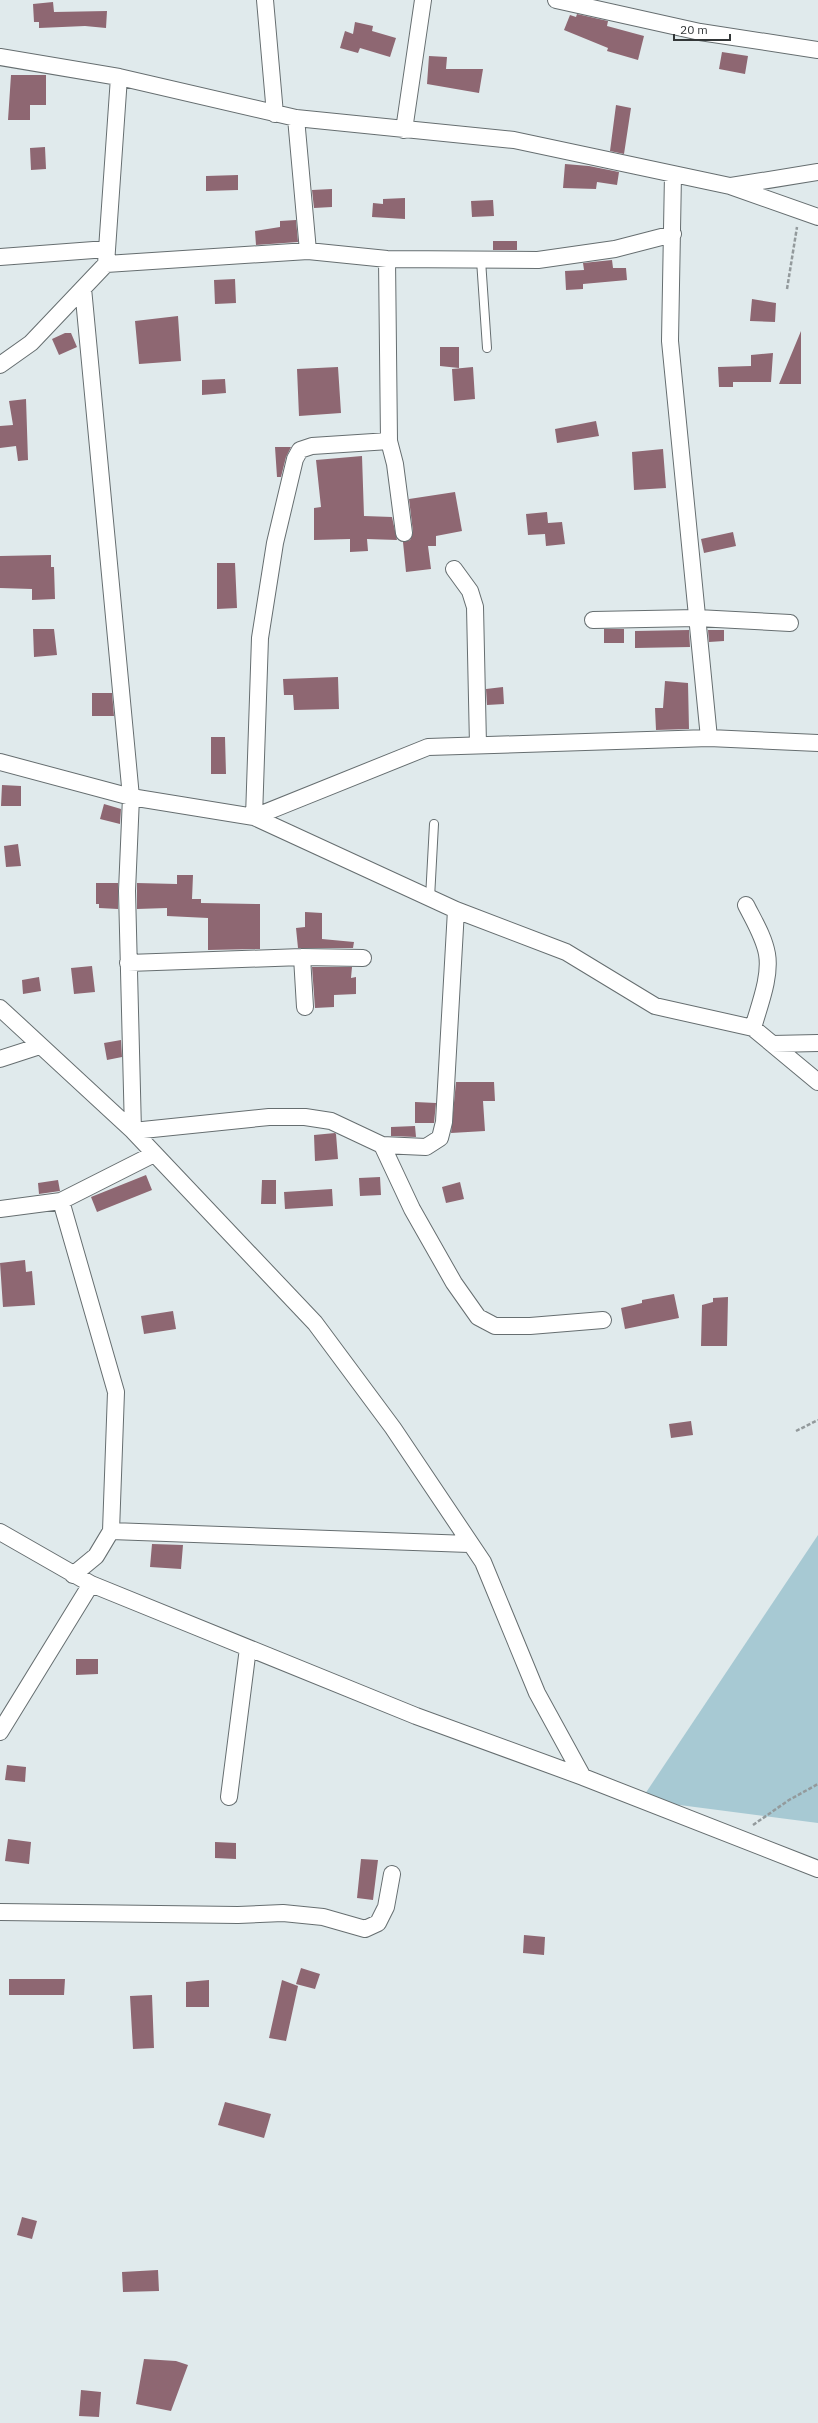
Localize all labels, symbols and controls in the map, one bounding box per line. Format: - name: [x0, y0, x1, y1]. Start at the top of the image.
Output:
- scale bar: [674, 16, 730, 42]
- text: 20 m: [680, 22, 708, 37]

